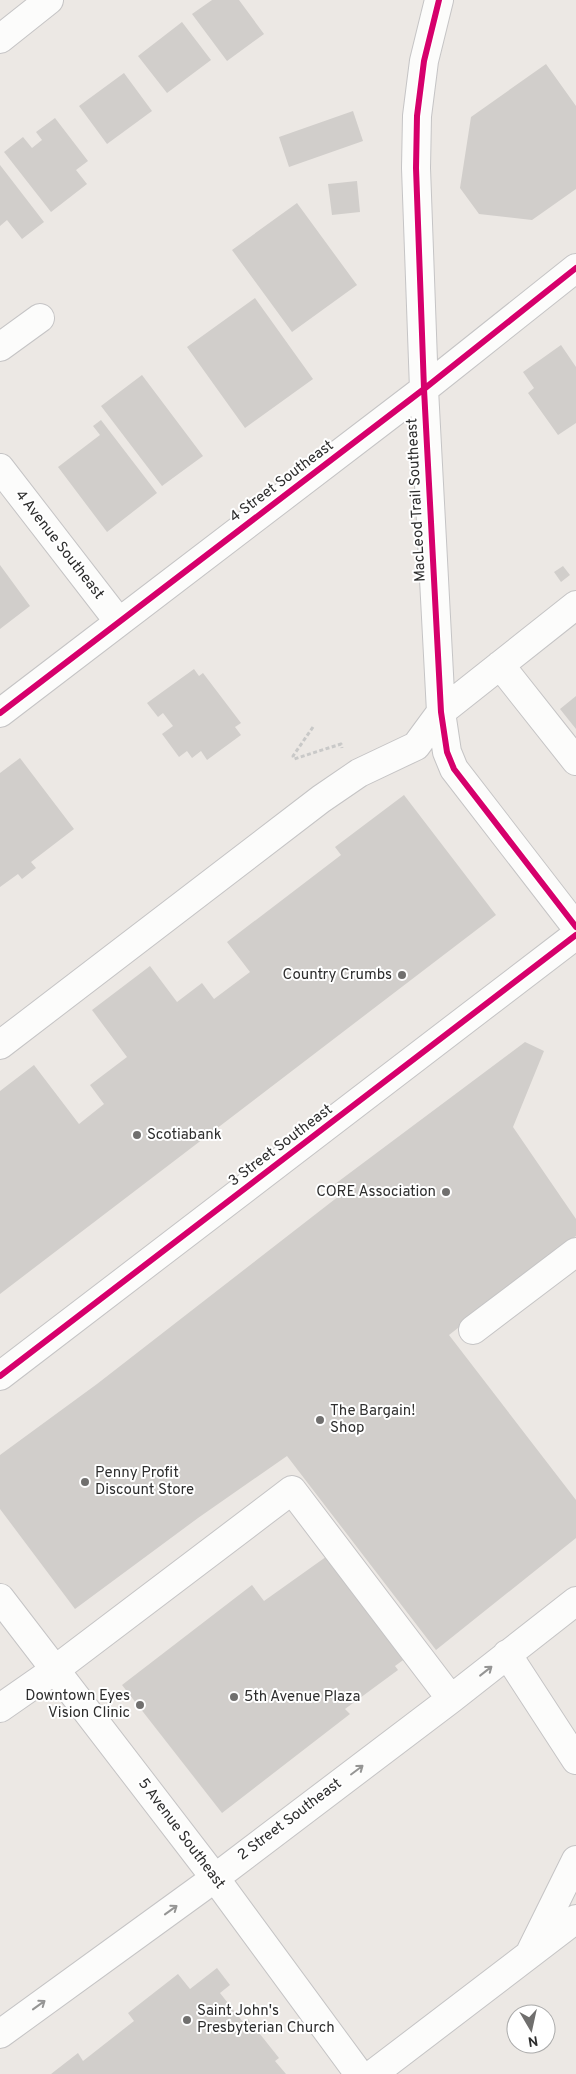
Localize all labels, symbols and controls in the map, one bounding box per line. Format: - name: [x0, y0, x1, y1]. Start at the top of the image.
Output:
- street label: MacLeod Trail Southeast: [403, 418, 431, 582]
- street label: 4 Street Southeast: [226, 437, 338, 527]
- street label: 4 Avenue Southeast: [10, 486, 108, 604]
- place label: Country Crumbs: [283, 966, 392, 985]
- marker: Country Crumbs: [396, 969, 408, 981]
- street label: 3 Street Southeast: [225, 1101, 337, 1191]
- place label: Scotiabank: [147, 1126, 222, 1145]
- marker: Scotiabank: [131, 1129, 143, 1141]
- place label: CORE Association: [316, 1183, 436, 1202]
- marker: CORE Association: [440, 1186, 452, 1198]
- place label: The Bargain! Shop: [330, 1402, 415, 1438]
- marker: The Bargain! Shop: [314, 1414, 326, 1426]
- place label: Penny Profit Discount Store: [95, 1464, 194, 1500]
- marker: Penny Profit Discount Store: [79, 1476, 91, 1488]
- one-way arrow: [479, 1666, 492, 1677]
- place label: Downtown Eyes Vision Clinic: [25, 1687, 130, 1723]
- place label: 5th Avenue Plaza: [244, 1688, 360, 1707]
- marker: 5th Avenue Plaza: [228, 1691, 240, 1703]
- marker: Downtown Eyes Vision Clinic: [134, 1699, 146, 1711]
- one-way arrow: [350, 1765, 364, 1775]
- street label: 5 Avenue Southeast: [133, 1775, 229, 1893]
- street label: 2 Street Southeast: [234, 1775, 346, 1865]
- one-way arrow: [164, 1905, 178, 1915]
- one-way arrow: [32, 2000, 45, 2011]
- place label: Saint John's Presbyterian Church: [197, 2002, 335, 2038]
- north arrow: [506, 2004, 556, 2054]
- marker: Saint John's Presbyterian Church: [181, 2014, 193, 2026]
- text: N: [526, 2031, 539, 2050]

